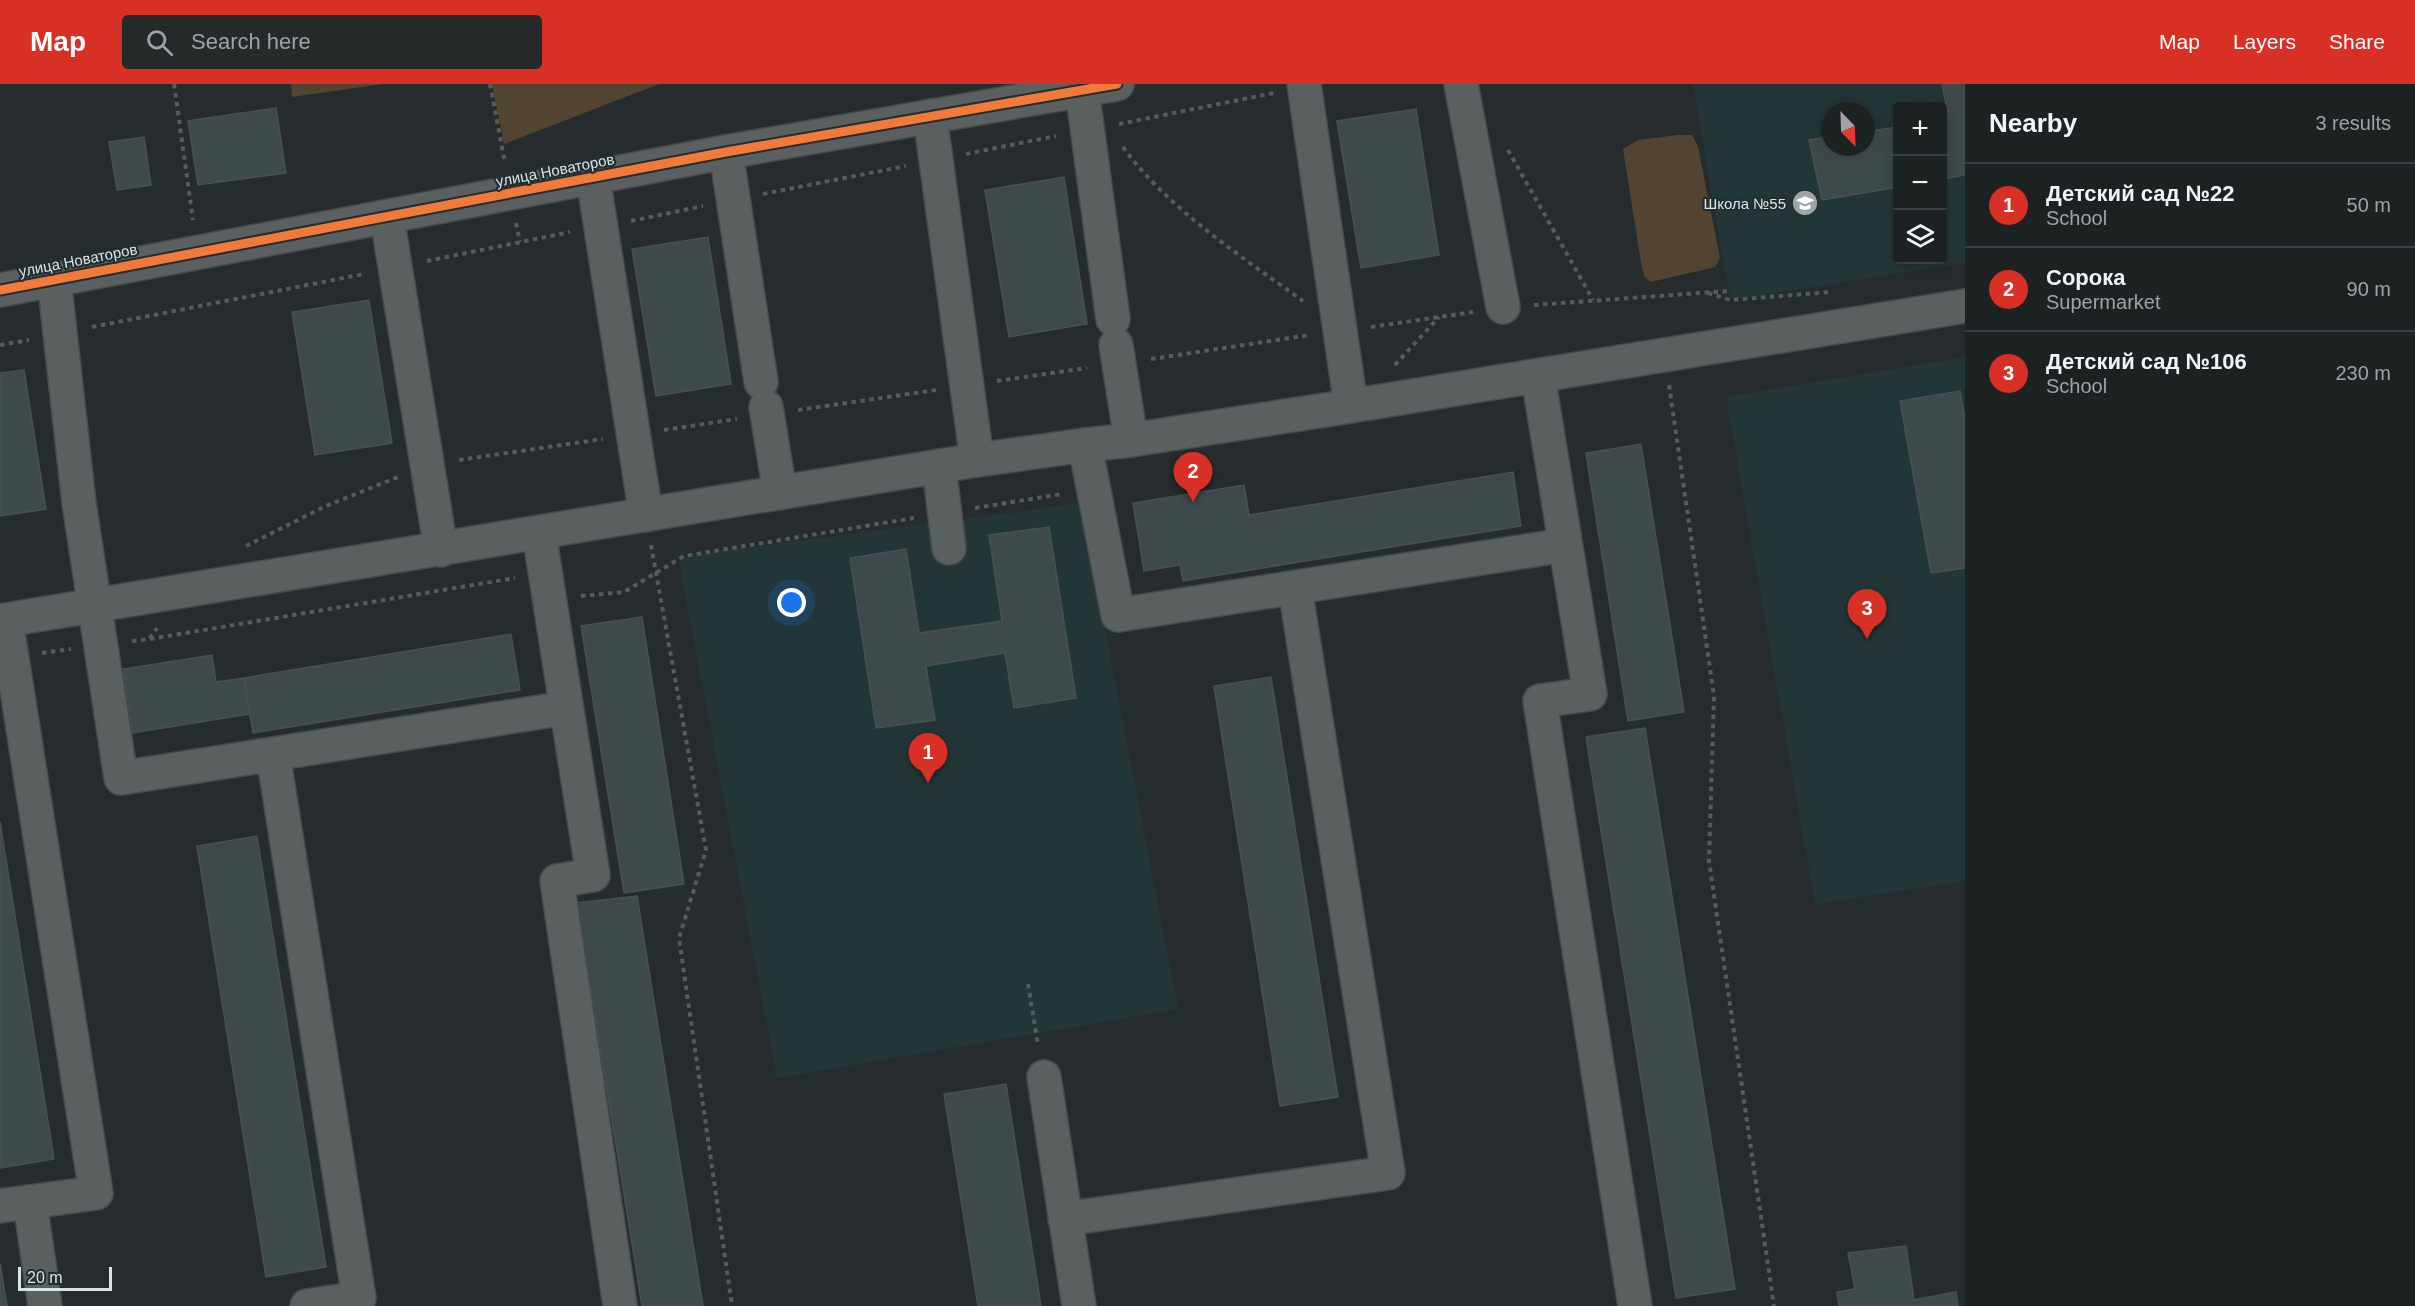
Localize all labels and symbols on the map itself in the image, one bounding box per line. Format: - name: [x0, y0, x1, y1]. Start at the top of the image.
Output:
- north arrow: [1821, 102, 1875, 156]
- street label: улица Новаторов: [494, 150, 616, 190]
- school or university icon: Школа №55: [1790, 188, 1820, 218]
- place label: Школа №55: [1703, 195, 1786, 212]
- street label: улица Новаторов: [17, 240, 139, 280]
- pin: 2: [1174, 452, 1212, 502]
- your location: [777, 588, 806, 617]
- pin: 3: [1848, 590, 1886, 639]
- pin: 1: [908, 734, 948, 783]
- scale bar: [18, 1264, 112, 1292]

